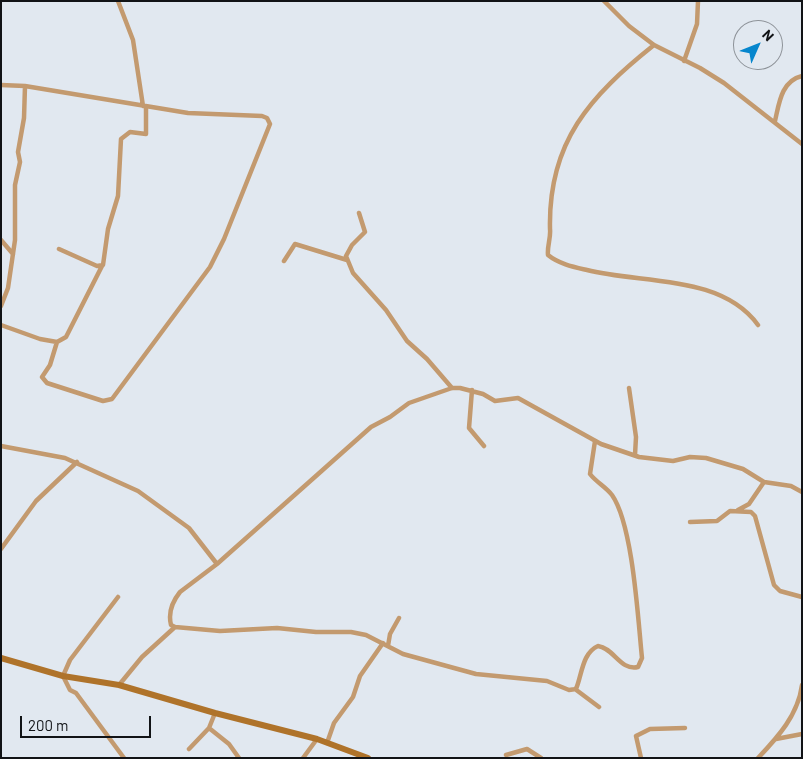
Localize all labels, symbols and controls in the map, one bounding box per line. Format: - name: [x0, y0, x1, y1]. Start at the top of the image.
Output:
- north arrow: [733, 20, 783, 70]
- text: N: [759, 26, 778, 44]
- scale bar: [22, 706, 154, 738]
- text: 200 m: [28, 716, 68, 734]

